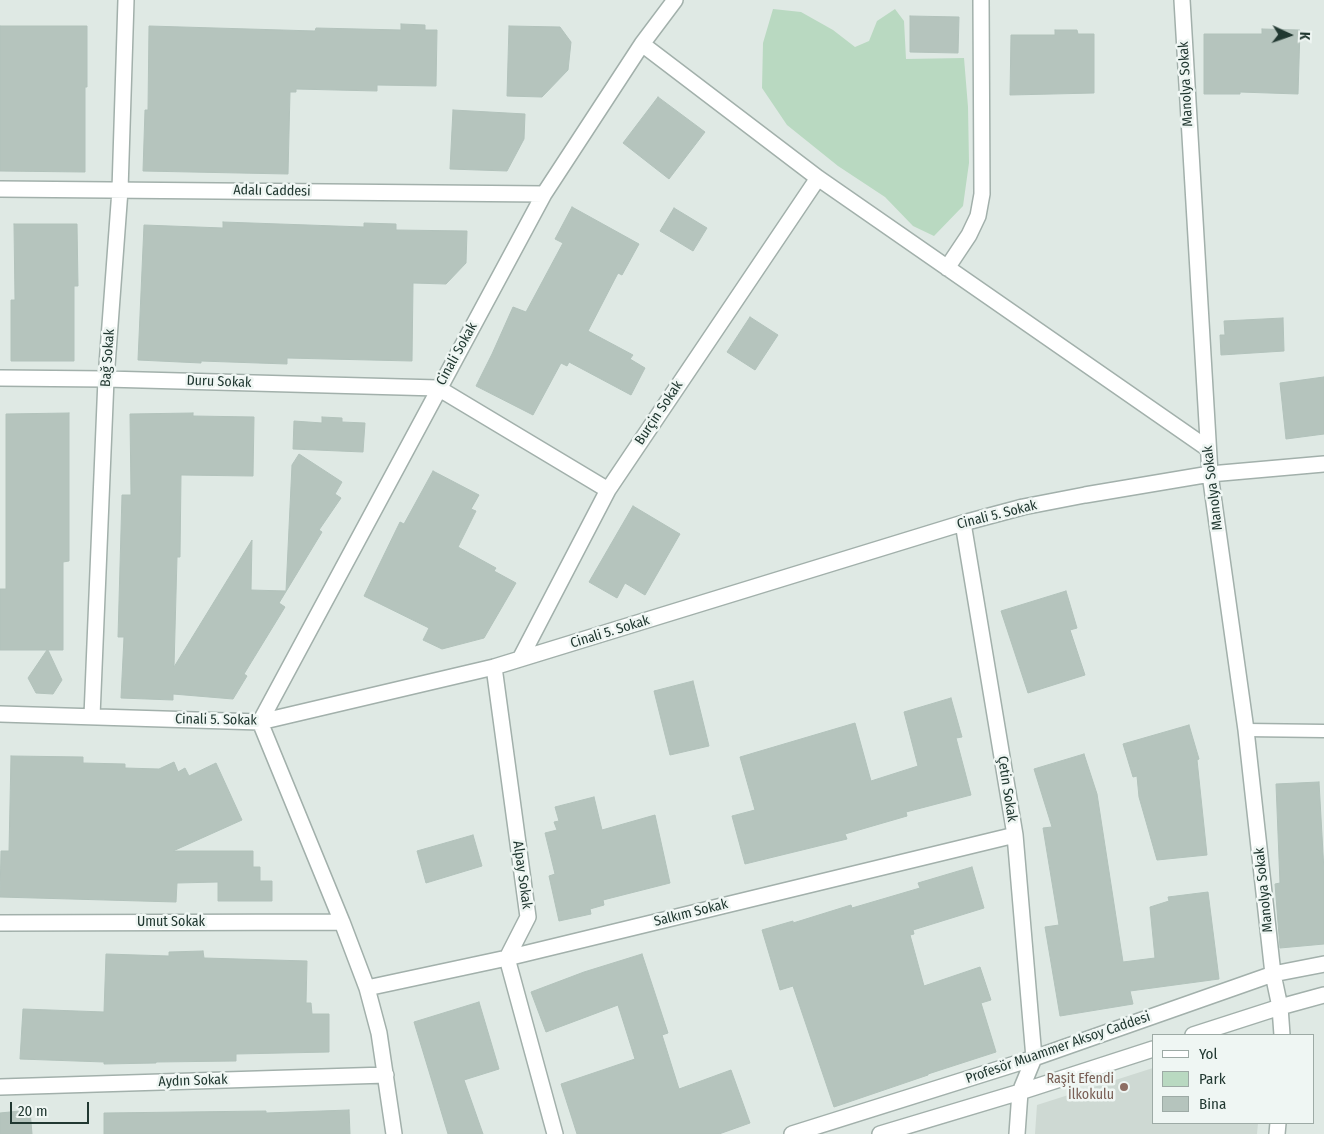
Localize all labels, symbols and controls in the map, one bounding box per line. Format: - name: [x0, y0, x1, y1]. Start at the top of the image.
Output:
- north arrow: [1264, 10, 1314, 60]
- text: K: [1296, 31, 1313, 40]
- street label: Manolya Sokak: [1175, 41, 1197, 127]
- street label: Adalı Caddesi: [233, 182, 311, 200]
- street label: Cinali Sokak: [433, 320, 481, 388]
- street label: Bağ Sokak: [98, 328, 118, 388]
- street label: Duru Sokak: [186, 372, 252, 392]
- street label: Burçin Sokak: [631, 378, 687, 448]
- street label: Manolya Sokak: [1199, 445, 1227, 531]
- street label: Cinali 5. Sokak: [955, 497, 1039, 533]
- street label: Cinali 5. Sokak: [568, 612, 652, 652]
- street label: Cinali 5. Sokak: [175, 711, 257, 729]
- street label: Çetin Sokak: [993, 755, 1021, 823]
- street label: Alpay Sokak: [509, 840, 535, 910]
- street label: Manolya Sokak: [1251, 847, 1277, 933]
- street label: Salkım Sokak: [652, 896, 730, 930]
- street label: Umut Sokak: [137, 914, 205, 930]
- street label: Profesör Muammer Aksoy Caddesi: [963, 1008, 1153, 1088]
- legend: [1152, 1034, 1314, 1124]
- text: Yol: [1199, 1045, 1217, 1063]
- text: Park: [1199, 1070, 1226, 1088]
- street label: Aydın Sokak: [158, 1071, 228, 1091]
- place label: Raşit Efendi İlkokulu: [1047, 1071, 1114, 1104]
- marker: Raşit Efendi İlkokulu: [1118, 1081, 1130, 1093]
- scale bar: [12, 1092, 91, 1124]
- text: Bina: [1199, 1095, 1226, 1113]
- text: 20 m: [18, 1102, 48, 1120]

